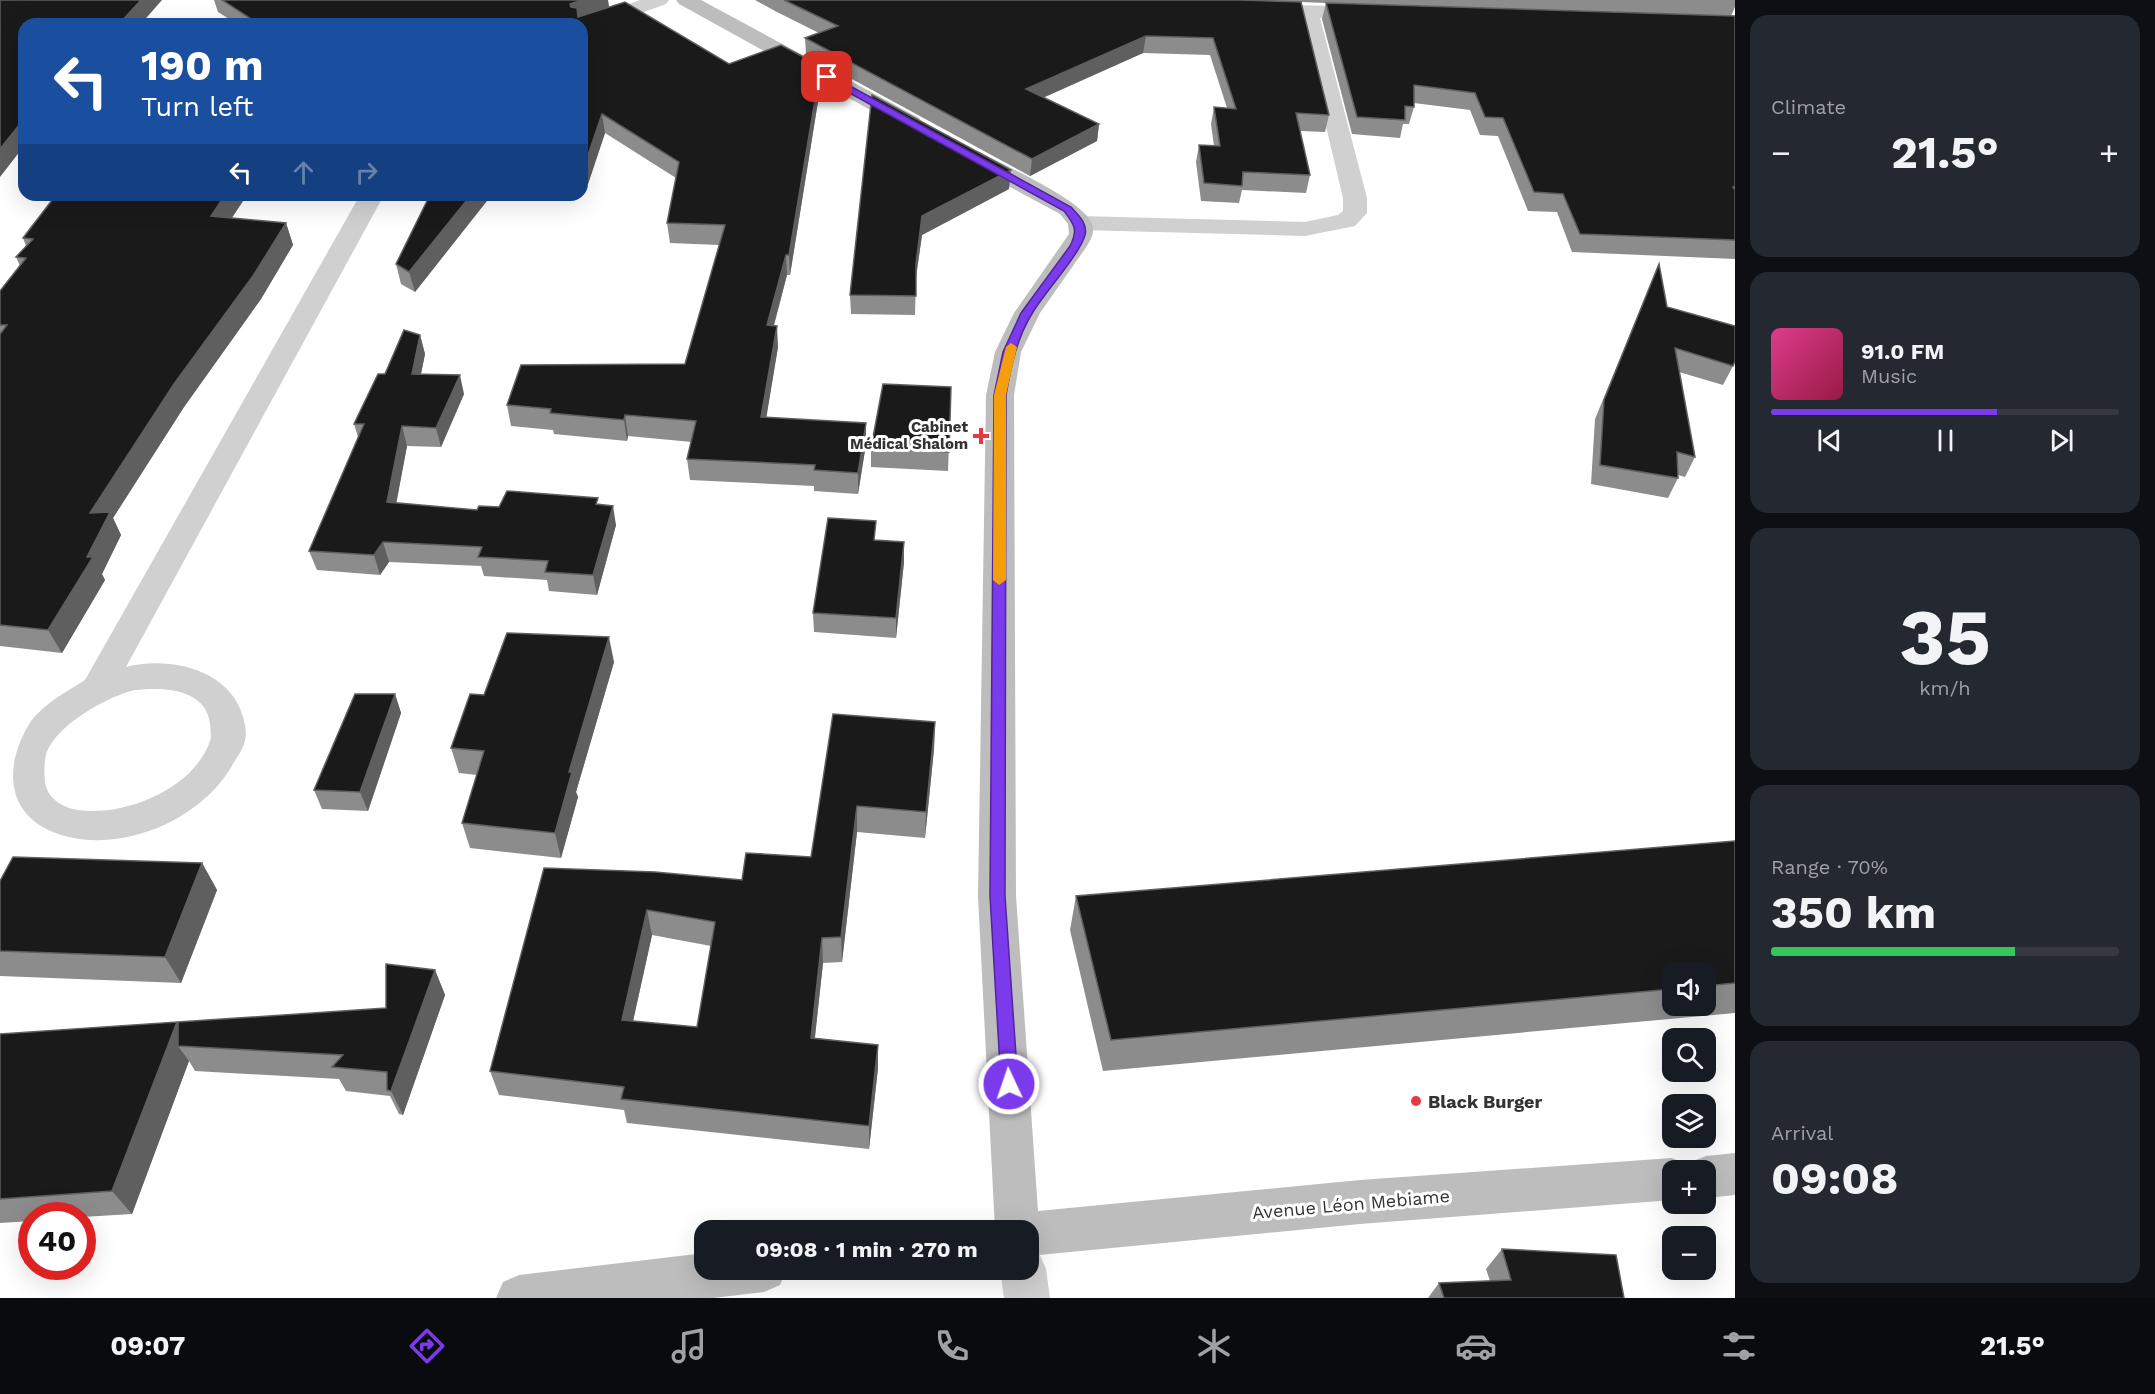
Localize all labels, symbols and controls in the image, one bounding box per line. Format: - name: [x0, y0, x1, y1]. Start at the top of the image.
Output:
- text: 190 m: [141, 41, 264, 90]
- icon: left: [42, 42, 120, 120]
- pin: [801, 51, 852, 102]
- icon: arrive: [810, 60, 843, 93]
- text: Turn left: [141, 91, 253, 123]
- text: Climate: [1771, 95, 1846, 119]
- text: 21.5°: [1891, 126, 1999, 179]
- text: −: [1771, 133, 1791, 172]
- text: +: [2099, 133, 2119, 172]
- icon: left: [224, 156, 257, 189]
- icon: ahead: [287, 156, 320, 189]
- icon: right: [350, 156, 383, 189]
- text: 91.0 FM: [1861, 339, 1944, 364]
- text: Music: [1861, 364, 1917, 388]
- place label: Cabinet Médical Shalom: [850, 418, 968, 453]
- icon: previous: [1813, 424, 1846, 457]
- icon: pause: [1929, 424, 1962, 457]
- icon: next: [2045, 424, 2078, 457]
- marker: Cabinet Médical Shalom: [972, 427, 990, 445]
- text: 35: [1899, 591, 1991, 683]
- text: km/h: [1919, 676, 1971, 700]
- text: Range · 70%: [1771, 855, 1888, 879]
- text: 350 km: [1771, 886, 1936, 939]
- map controls: [1662, 962, 1716, 1280]
- button: sound: [1662, 962, 1716, 1016]
- button: search: [1662, 1028, 1716, 1082]
- position arrow: [977, 1052, 1041, 1116]
- place label: Black Burger: [1428, 1091, 1542, 1112]
- marker: Black Burger: [1409, 1094, 1423, 1108]
- button: layers: [1662, 1094, 1716, 1148]
- text: Arrival: [1771, 1121, 1833, 1145]
- text: 09:08: [1771, 1152, 1899, 1205]
- button: +: [1662, 1160, 1716, 1214]
- street label: Avenue Léon Mebiame: [1251, 1185, 1451, 1223]
- speed limit sign: 40: [18, 1202, 96, 1280]
- button: −: [1662, 1226, 1716, 1280]
- text: 09:08 · 1 min · 270 m: [755, 1237, 978, 1262]
- icon: directions: [406, 1325, 448, 1367]
- icon: music: [668, 1325, 710, 1367]
- icon: phone: [931, 1325, 973, 1367]
- icon: climate: [1193, 1325, 1235, 1367]
- icon: car: [1455, 1325, 1497, 1367]
- icon: filters: [1718, 1325, 1760, 1367]
- text: 09:07: [110, 1330, 185, 1362]
- text: 21.5°: [1980, 1330, 2045, 1362]

